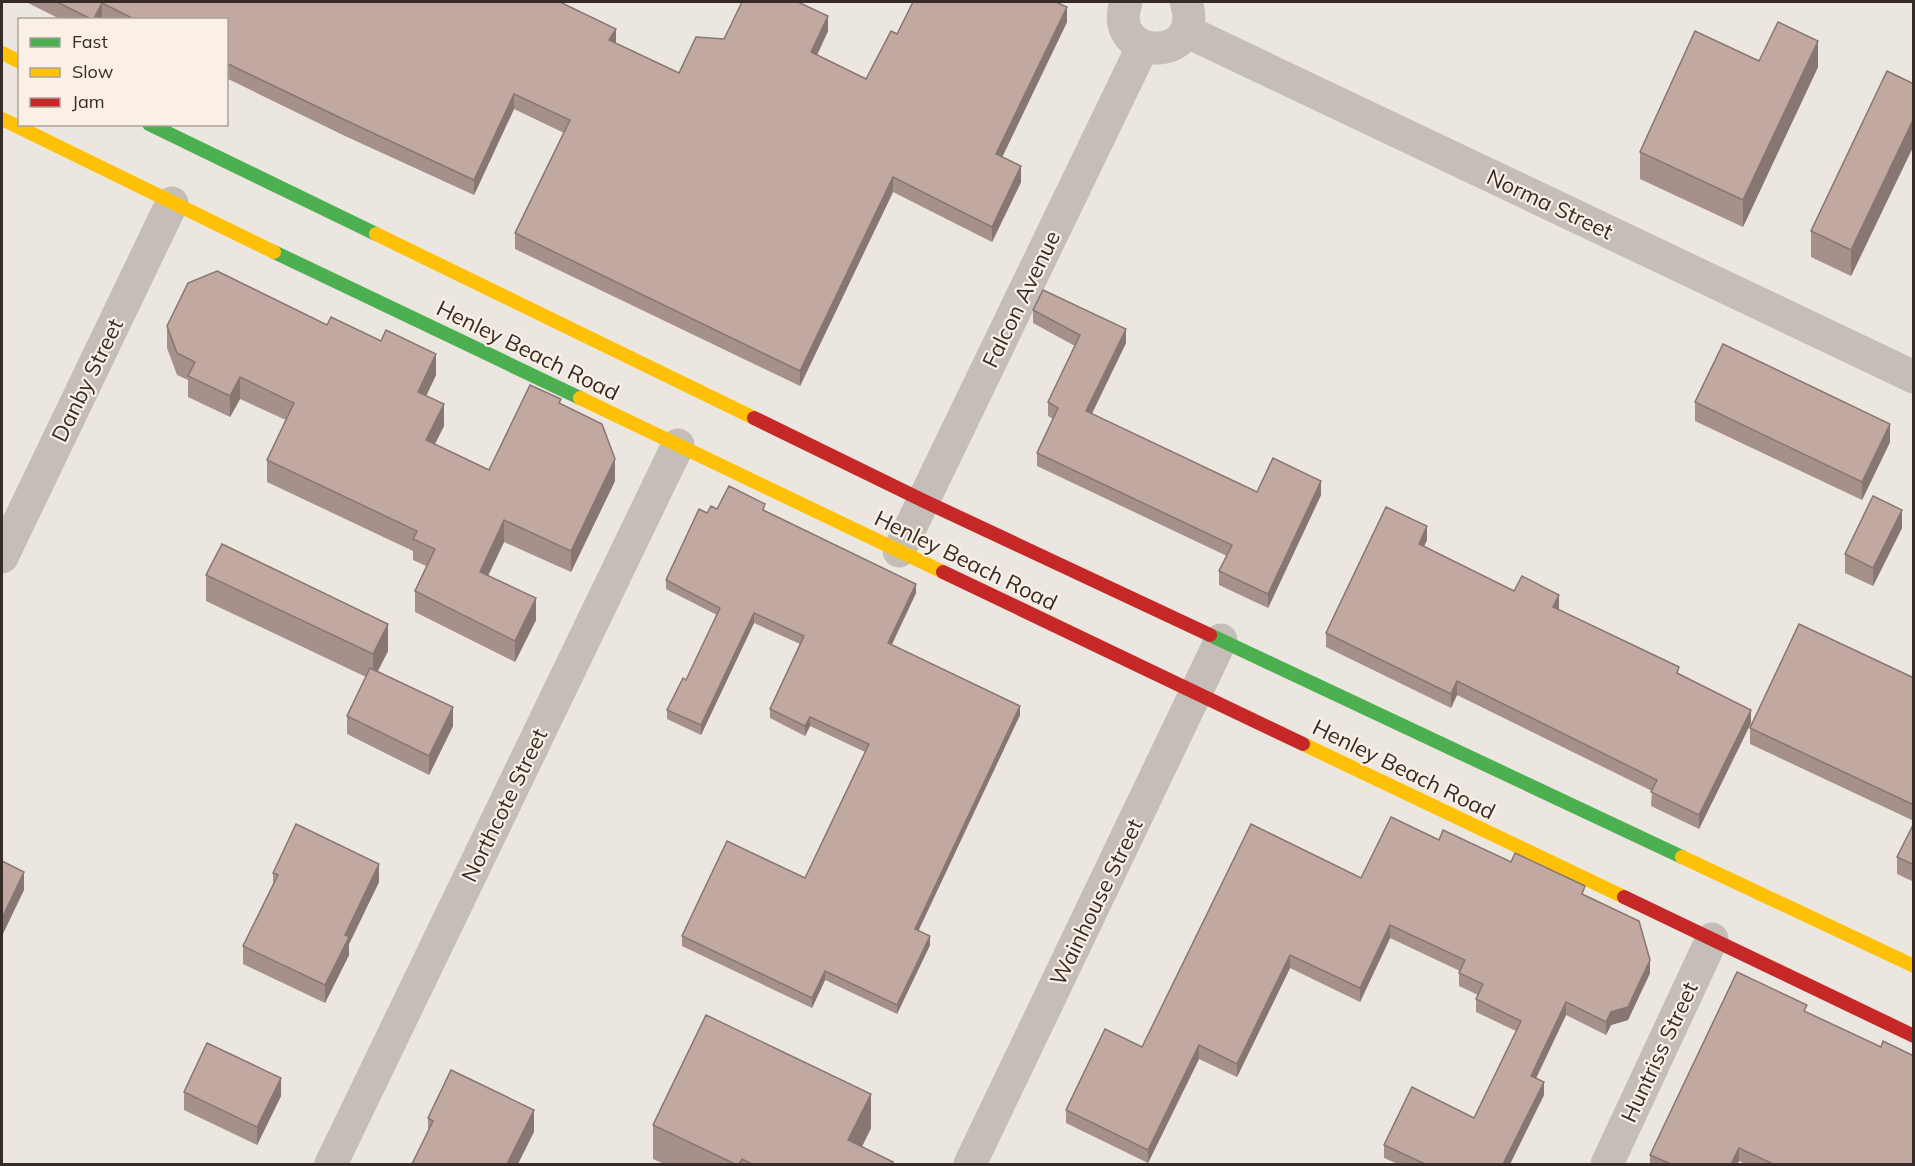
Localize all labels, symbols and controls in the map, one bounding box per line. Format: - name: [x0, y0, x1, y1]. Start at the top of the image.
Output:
- legend: [18, 18, 228, 126]
- text: Fast: [72, 30, 108, 53]
- text: Slow: [72, 60, 114, 83]
- text: Jam: [72, 90, 105, 113]
- street label: Norma Street: [1482, 163, 1618, 246]
- street label: Falcon Avenue: [976, 226, 1066, 372]
- street label: Henley Beach Road: [432, 294, 624, 406]
- street label: Danby Street: [45, 313, 129, 446]
- street label: Henley Beach Road: [870, 504, 1062, 616]
- street label: Henley Beach Road: [1308, 713, 1500, 825]
- street label: Northcote Street: [455, 723, 553, 886]
- street label: Wainhouse Street: [1043, 814, 1149, 990]
- street label: Huntriss Street: [1614, 977, 1704, 1127]

